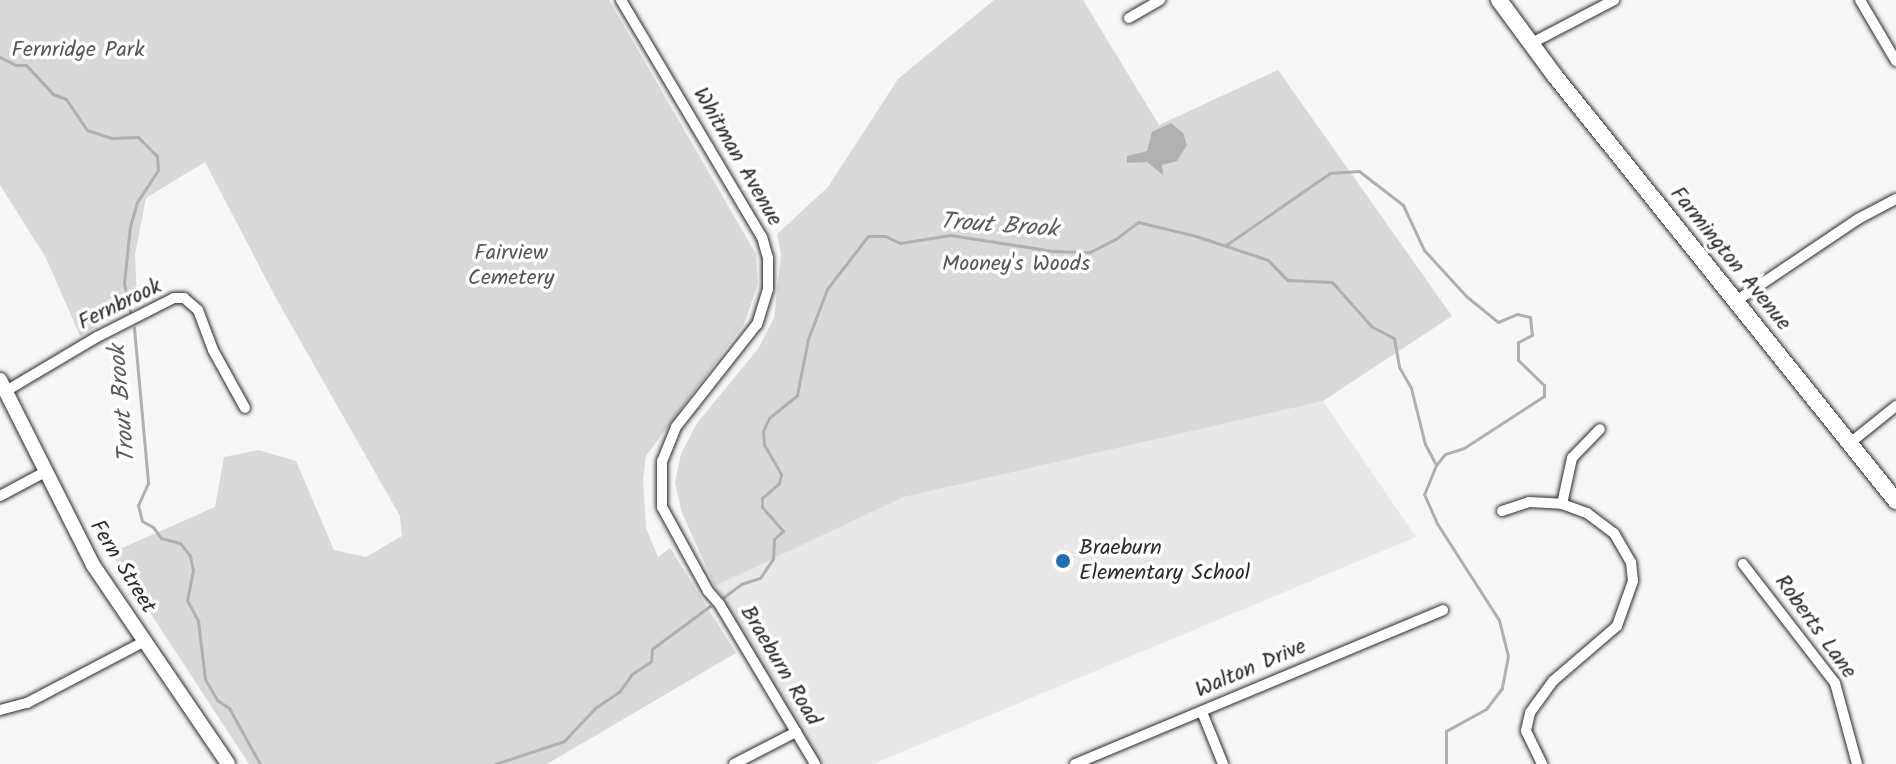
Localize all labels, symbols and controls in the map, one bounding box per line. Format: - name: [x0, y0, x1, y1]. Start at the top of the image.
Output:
- park label: Fernridge Park: [12, 38, 144, 64]
- street label: Whitman Avenue: [687, 83, 787, 231]
- street label: Farmington Avenue: [1664, 182, 1796, 336]
- water label: Trout Brook: [939, 208, 1059, 244]
- park label: Fairview Cemetery: [468, 240, 554, 292]
- park label: Mooney's Woods: [942, 252, 1090, 278]
- street label: Fernbrook: [74, 274, 166, 336]
- water label: Trout Brook: [103, 344, 143, 464]
- street label: Fern Street: [83, 515, 161, 619]
- place label: Braeburn Elementary School: [1079, 535, 1250, 586]
- marker: Braeburn Elementary School: [1054, 552, 1072, 570]
- street label: Roberts Lane: [1768, 570, 1862, 684]
- street label: Braeburn Road: [734, 601, 826, 731]
- street label: Walton Drive: [1192, 634, 1310, 704]

